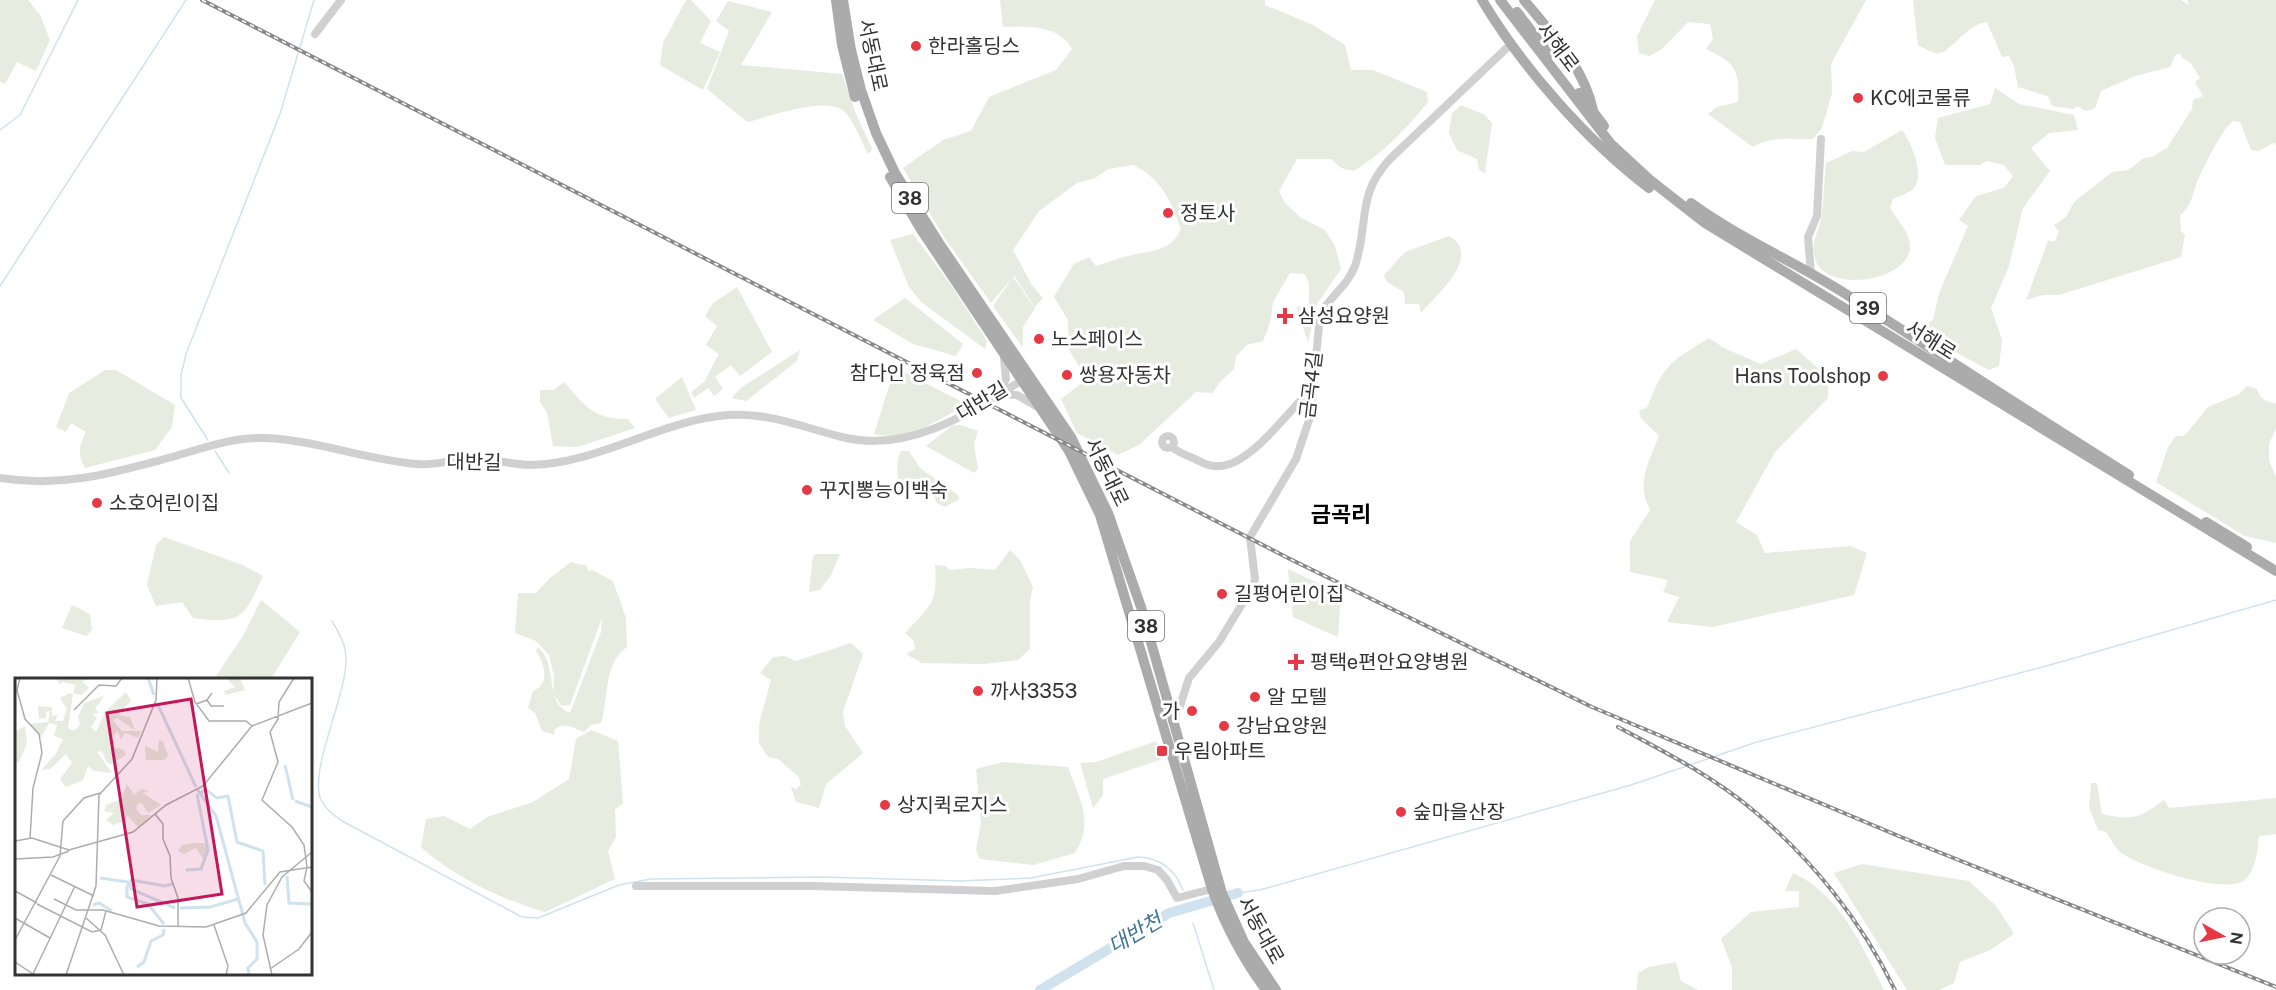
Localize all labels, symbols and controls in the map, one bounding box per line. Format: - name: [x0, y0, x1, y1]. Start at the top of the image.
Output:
- street label: 서동대로: [854, 17, 892, 93]
- street label: 서해로: [1532, 18, 1584, 76]
- place label: 한라홀딩스: [928, 34, 1020, 58]
- marker: 한라홀딩스: [909, 39, 923, 53]
- place label: KC에코물류: [1870, 86, 1971, 110]
- marker: KC에코물류: [1851, 91, 1865, 105]
- road number: 38: [892, 183, 928, 213]
- place label: 정토사: [1180, 201, 1235, 225]
- marker: 정토사: [1161, 206, 1175, 220]
- road number: 39: [1850, 293, 1886, 323]
- place label: 삼성요양원: [1298, 304, 1390, 328]
- marker: 삼성요양원: [1276, 307, 1294, 325]
- street label: 서해로: [1901, 315, 1961, 365]
- place label: 노스페이스: [1051, 327, 1143, 351]
- marker: 노스페이스: [1032, 332, 1046, 346]
- street label: 금곡4길: [1295, 350, 1327, 420]
- place label: 참다인 정육점: [850, 361, 965, 385]
- place label: 쌍용자동차: [1079, 363, 1171, 387]
- place label: Hans Toolshop: [1735, 364, 1871, 388]
- marker: 참다인 정육점: [970, 366, 984, 380]
- marker: 쌍용자동차: [1060, 368, 1074, 382]
- marker: Hans Toolshop: [1876, 369, 1890, 383]
- street label: 대반길: [952, 376, 1012, 426]
- street label: 서동대로: [1080, 434, 1134, 510]
- street label: 대반길: [446, 450, 502, 474]
- place label: 꾸지뽕능이백숙: [819, 478, 948, 502]
- marker: 꾸지뽕능이백숙: [800, 483, 814, 497]
- place label: 소호어린이집: [109, 491, 219, 515]
- marker: 소호어린이집: [90, 496, 104, 510]
- district label: 금곡리: [1311, 501, 1371, 527]
- place label: 길평어린이집: [1234, 582, 1344, 606]
- marker: 길평어린이집: [1215, 587, 1229, 601]
- road number: 38: [1128, 611, 1164, 641]
- place label: 평택e편안요양병원: [1310, 650, 1469, 674]
- marker: 평택e편안요양병원: [1287, 653, 1305, 671]
- inset map: [15, 678, 312, 975]
- place label: 까사3353: [990, 679, 1077, 703]
- marker: 까사3353: [971, 684, 985, 698]
- place label: 알 모텔: [1267, 685, 1327, 709]
- marker: 알 모텔: [1248, 690, 1262, 704]
- place label: 가: [1162, 699, 1180, 723]
- marker: 가: [1185, 704, 1199, 718]
- place label: 강남요양원: [1236, 714, 1328, 738]
- marker: 강남요양원: [1217, 719, 1231, 733]
- place label: 우림아파트: [1174, 739, 1266, 763]
- marker: 우림아파트: [1155, 744, 1169, 758]
- place label: 상지퀵로지스: [897, 793, 1007, 817]
- marker: 상지퀵로지스: [878, 798, 892, 812]
- place label: 숲마을산장: [1413, 800, 1505, 824]
- marker: 숲마을산장: [1394, 805, 1408, 819]
- street label: 서동대로: [1233, 892, 1289, 968]
- water label: 대반천: [1104, 906, 1169, 959]
- north arrow: [2192, 906, 2252, 966]
- text: N: [2226, 931, 2247, 946]

